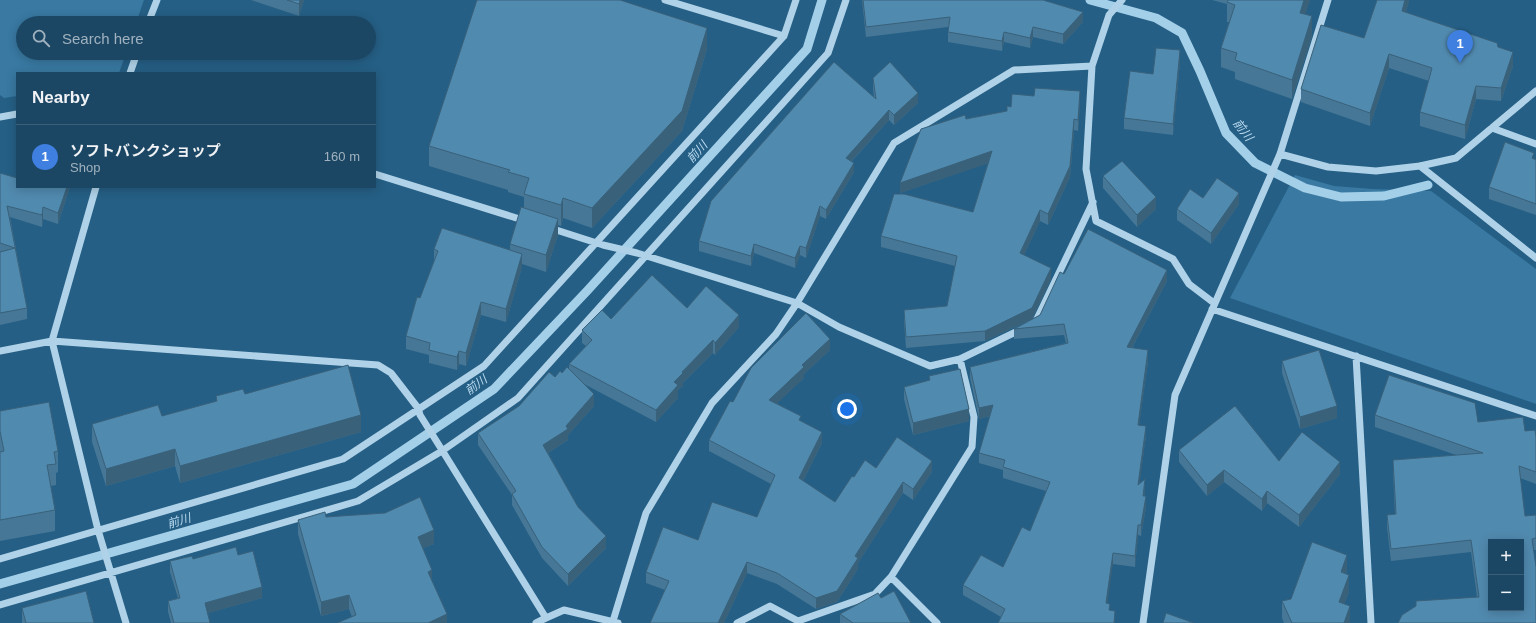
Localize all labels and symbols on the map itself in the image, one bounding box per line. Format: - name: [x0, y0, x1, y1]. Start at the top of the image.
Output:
- pin: 1: [1447, 30, 1473, 63]
- water label: 前川: [1230, 116, 1257, 145]
- water label: 前川: [684, 137, 712, 166]
- water label: 前川: [462, 371, 491, 398]
- your location: [837, 399, 857, 419]
- water label: 前川: [166, 510, 194, 531]

